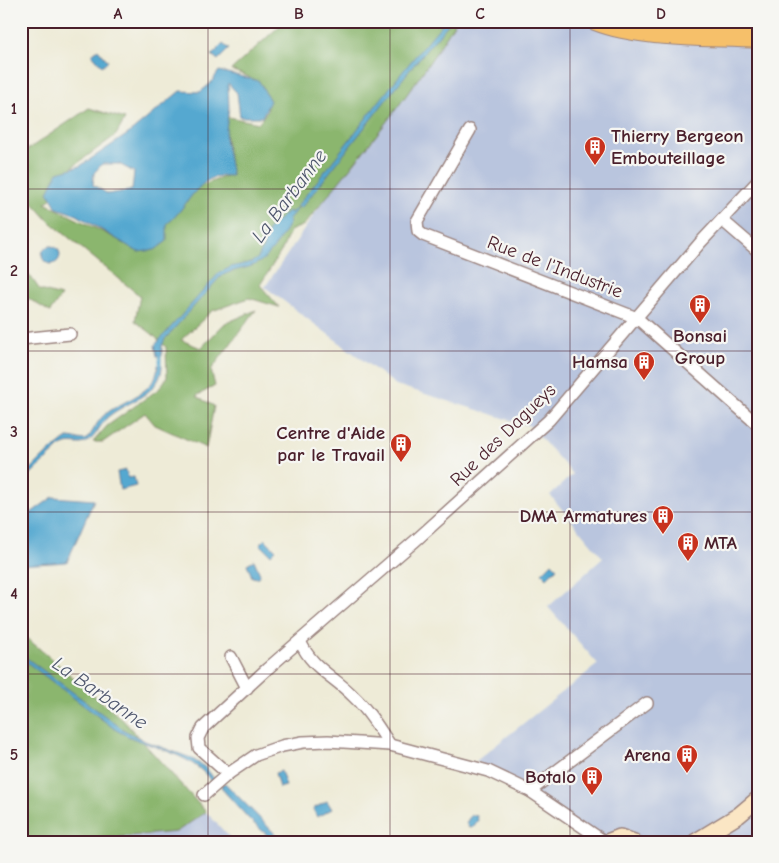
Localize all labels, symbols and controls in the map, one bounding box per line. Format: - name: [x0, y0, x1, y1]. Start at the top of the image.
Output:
- text: A: [114, 5, 123, 23]
- text: B: [294, 5, 304, 23]
- text: C: [475, 5, 485, 23]
- text: D: [656, 5, 666, 23]
- text: 1: [11, 100, 17, 118]
- place label: Thierry Bergeon Embouteillage: [611, 125, 744, 169]
- building icon: Thierry Bergeon Embouteillage: [583, 135, 607, 166]
- water label: La Barbanne: [247, 145, 331, 247]
- street label: Rue de l'Industrie: [484, 231, 626, 303]
- text: 2: [10, 262, 18, 280]
- building icon: Bonsai Group: [688, 293, 712, 324]
- place label: Bonsai Group: [673, 325, 727, 369]
- building icon: Hamsa: [632, 350, 656, 381]
- place label: Hamsa: [572, 351, 628, 373]
- street label: Rue des Dagueys: [446, 379, 560, 491]
- place label: Centre d'Aide par le Travail: [276, 422, 385, 466]
- text: 3: [10, 423, 18, 441]
- building icon: Centre d'Aide par le Travail: [389, 432, 413, 463]
- building icon: DMA Armatures: [651, 504, 675, 535]
- place label: DMA Armatures: [520, 505, 647, 527]
- building icon: MTA: [676, 531, 700, 562]
- place label: MTA: [704, 532, 737, 554]
- text: 4: [10, 585, 18, 603]
- water label: La Barbanne: [48, 652, 152, 734]
- building icon: Arena: [675, 743, 699, 774]
- place label: Arena: [624, 744, 671, 766]
- text: 5: [10, 746, 18, 764]
- building icon: Botalo: [580, 765, 604, 796]
- place label: Botalo: [525, 766, 576, 788]

